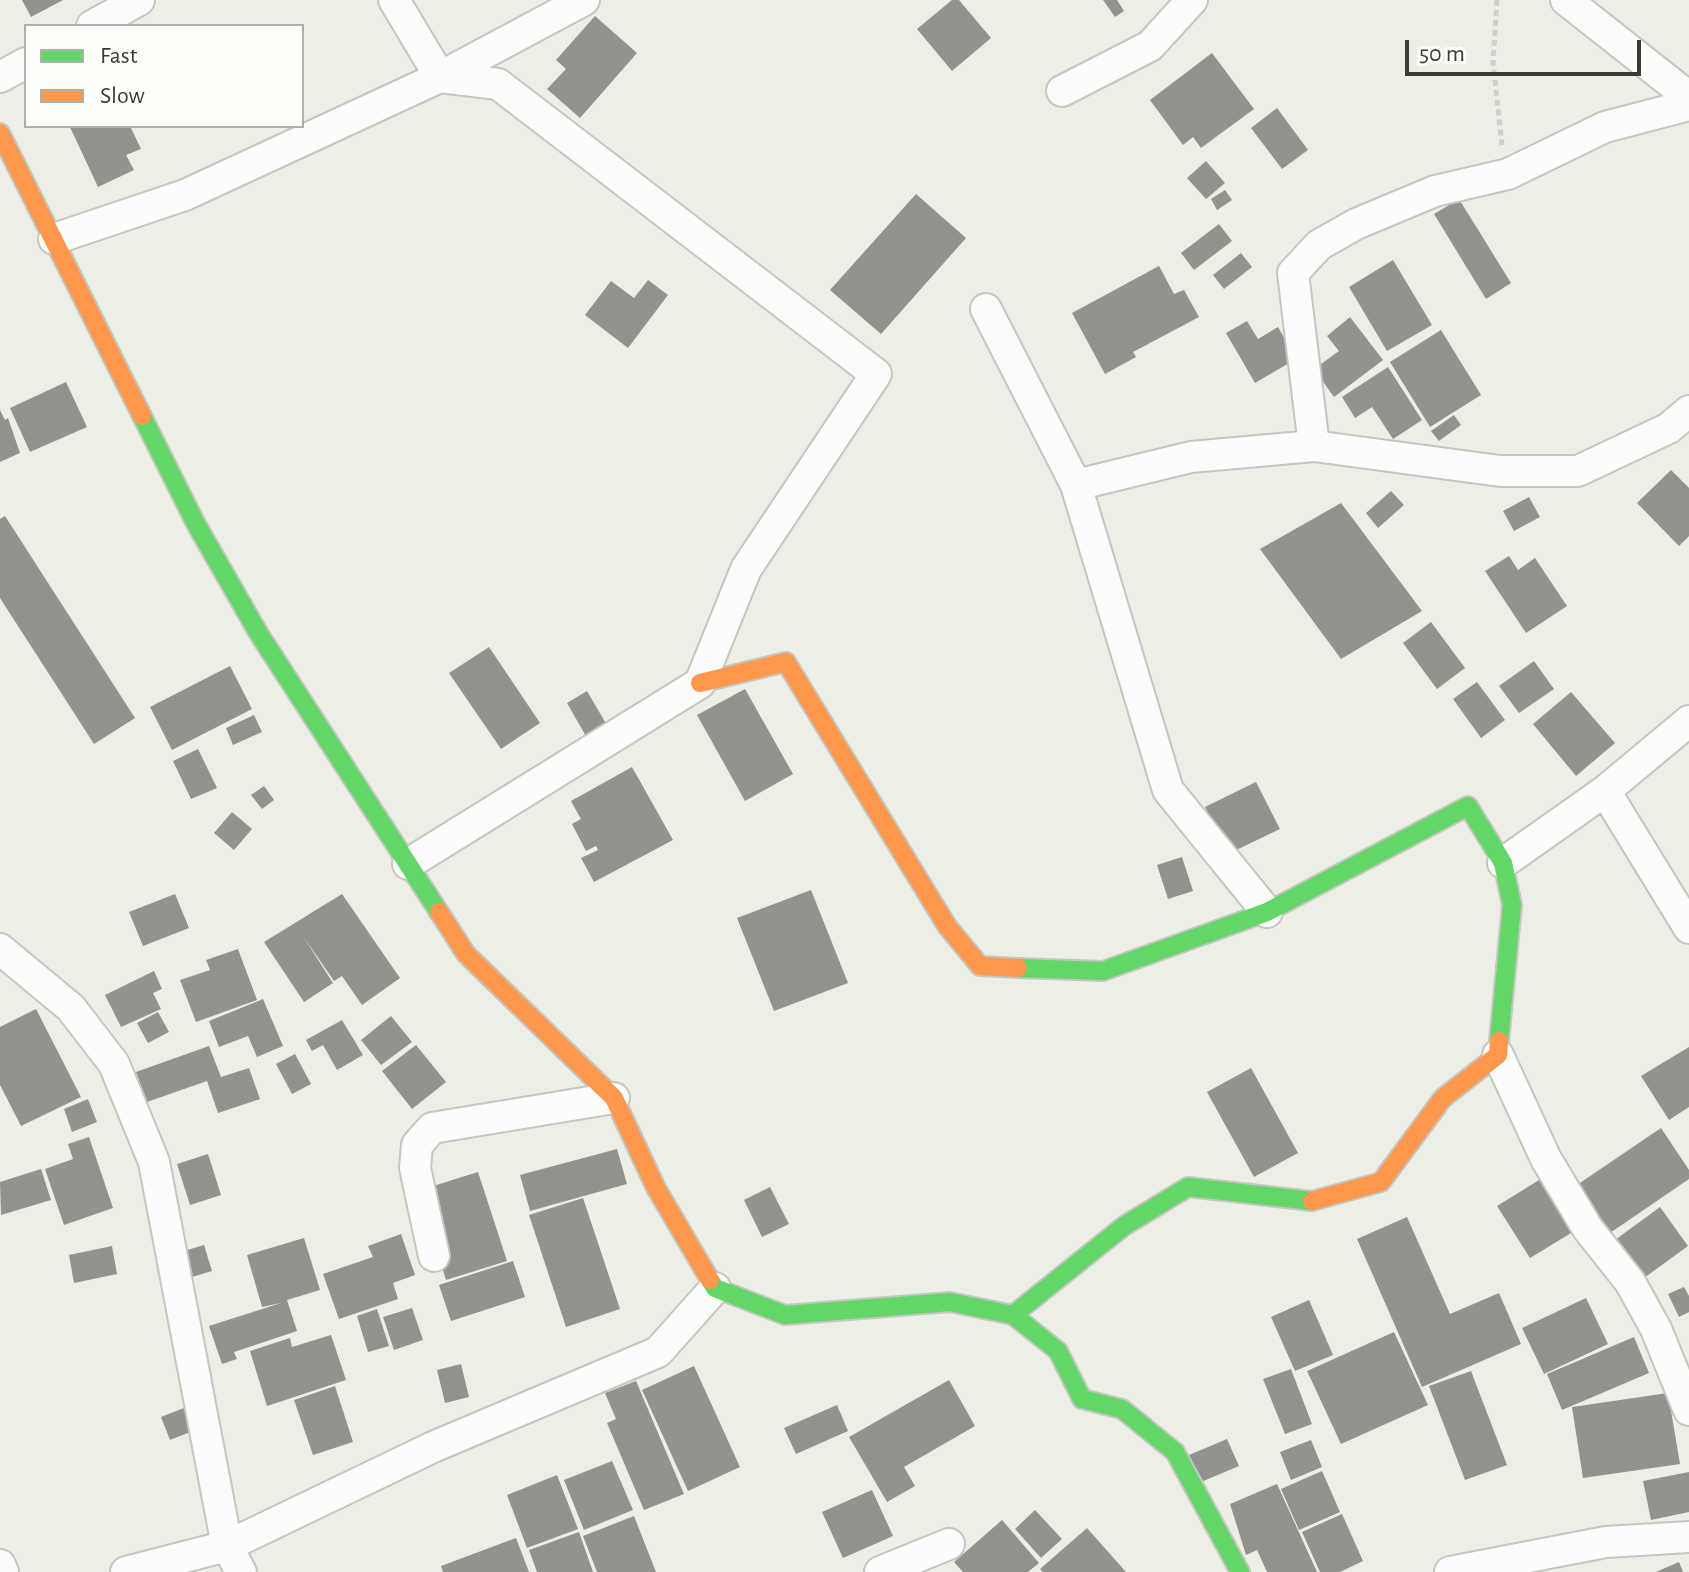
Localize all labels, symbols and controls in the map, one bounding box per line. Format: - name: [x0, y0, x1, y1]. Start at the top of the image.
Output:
- legend: [24, 24, 304, 128]
- scale bar: [1409, 24, 1645, 74]
- text: 50 m: [1419, 42, 1465, 66]
- text: Fast: [100, 44, 137, 68]
- text: Slow: [100, 84, 145, 108]

